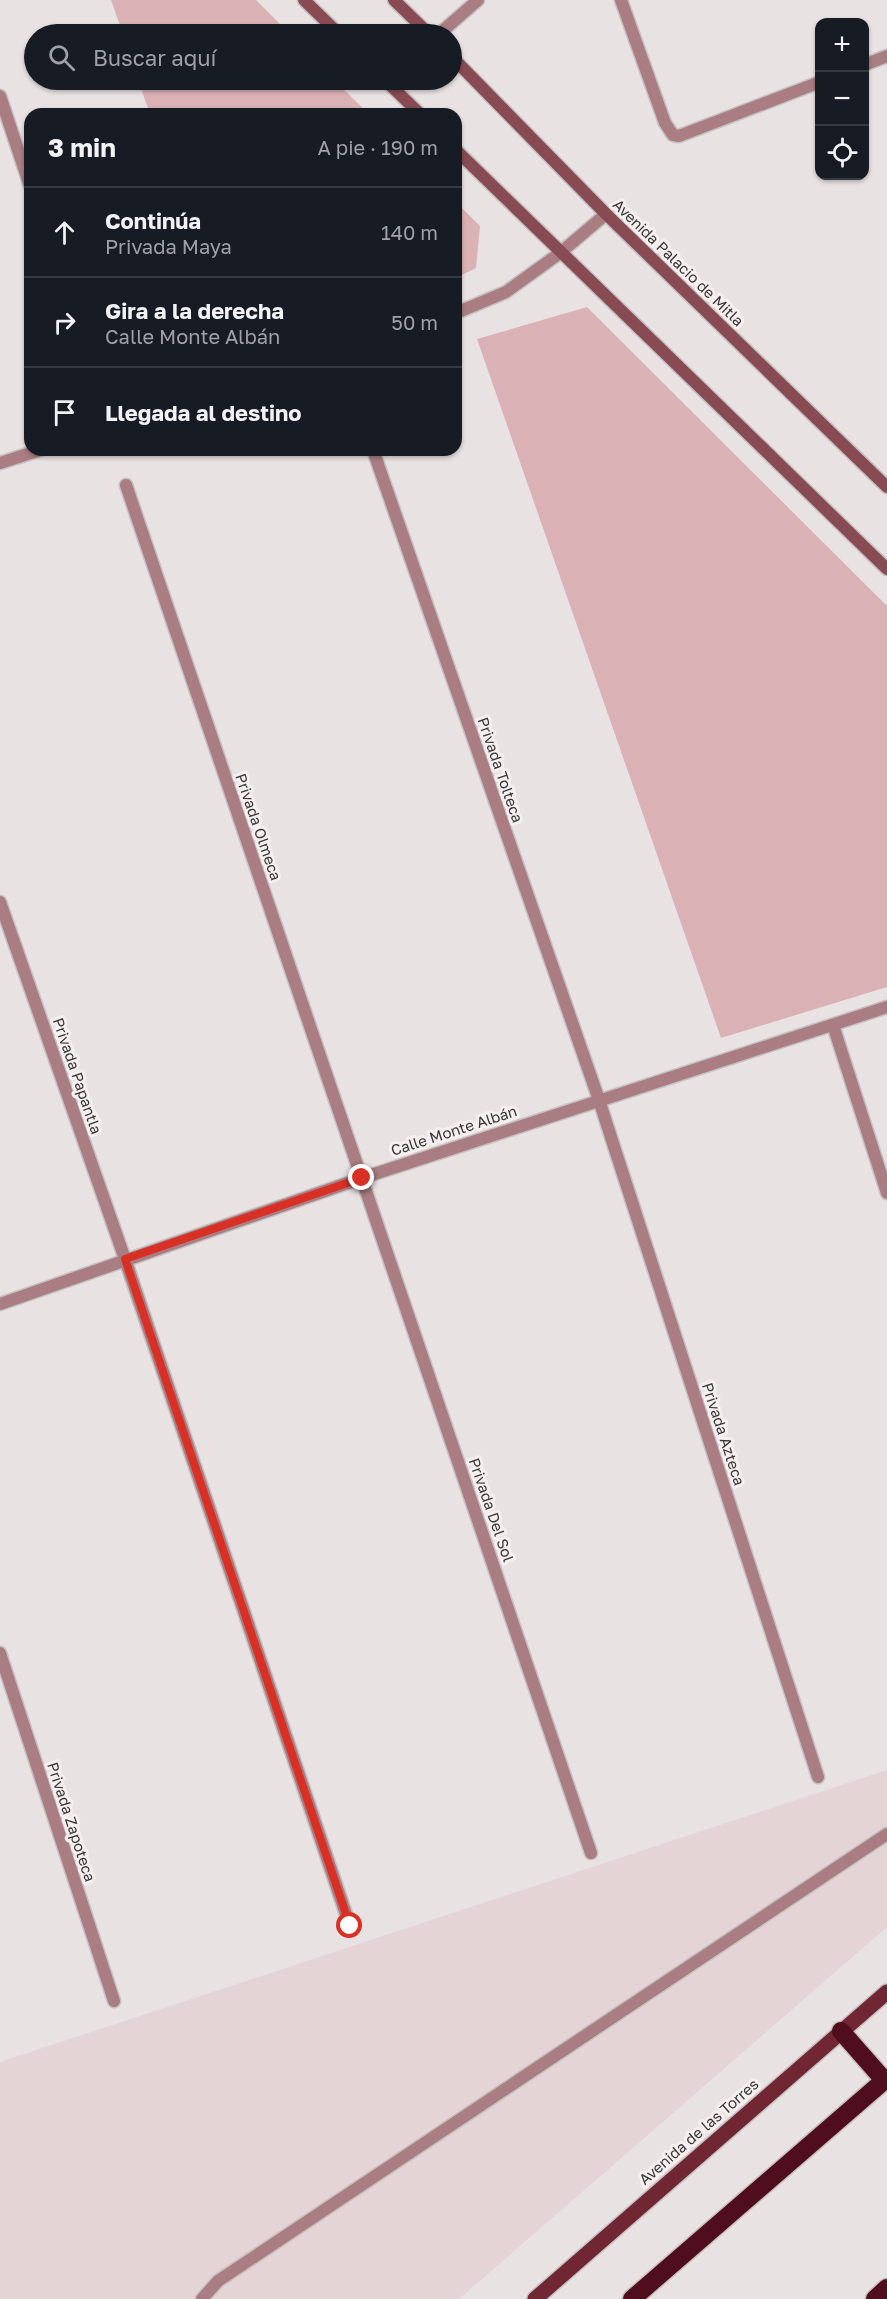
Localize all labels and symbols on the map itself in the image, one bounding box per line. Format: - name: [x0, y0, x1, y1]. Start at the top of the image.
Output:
- street label: Avenida Palacio de Mitla: [610, 195, 748, 329]
- street label: Privada Tolteca: [474, 715, 527, 825]
- street label: Privada Olmeca: [232, 771, 286, 883]
- street label: Privada Papantla: [50, 1015, 106, 1136]
- street label: Calle Monte Albán: [388, 1101, 519, 1159]
- route end: [348, 1164, 374, 1190]
- street label: Privada Azteca: [699, 1380, 749, 1487]
- street label: Privada Del Sol: [466, 1455, 518, 1564]
- street label: Privada Zapoteca: [44, 1760, 100, 1884]
- route start: [336, 1912, 362, 1938]
- street label: Avenida de las Torres: [635, 2074, 762, 2188]

